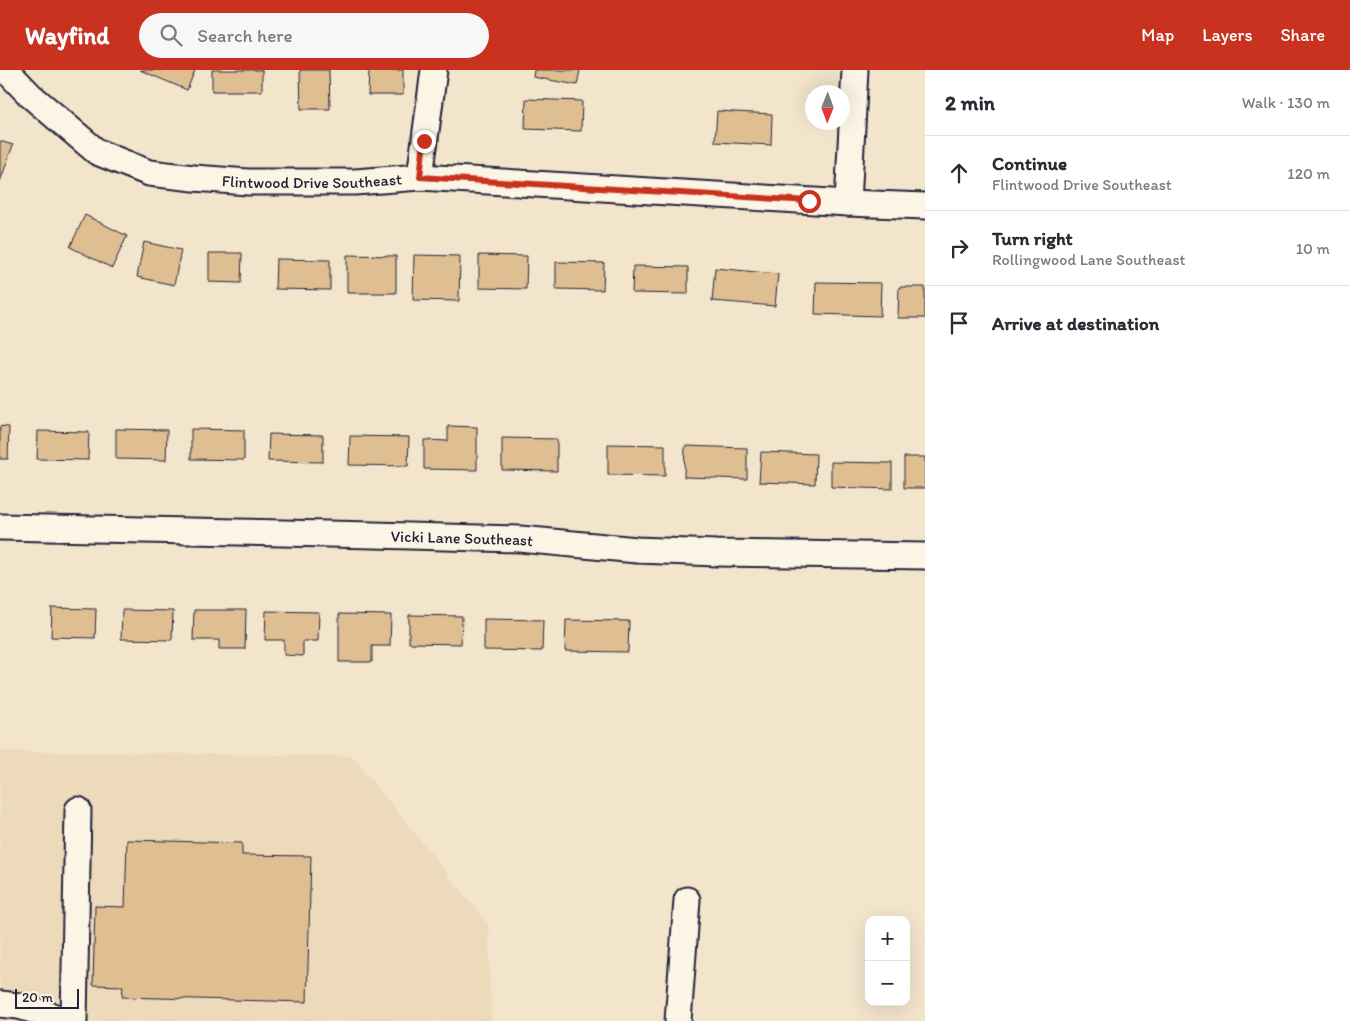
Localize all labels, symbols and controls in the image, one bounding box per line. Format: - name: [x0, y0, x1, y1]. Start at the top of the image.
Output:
- search box: [139, 13, 489, 58]
- text: Wayfind: [25, 21, 109, 50]
- icon: search: [157, 21, 185, 49]
- text: Search here: [197, 24, 293, 47]
- text: Map: [1141, 24, 1174, 46]
- text: Layers: [1202, 24, 1252, 46]
- text: Share: [1280, 24, 1325, 46]
- north arrow: [805, 85, 850, 130]
- text: 2 min: [945, 90, 995, 115]
- text: Walk · 130 m: [1242, 93, 1330, 112]
- route end: [413, 130, 436, 153]
- text: Continue: [992, 152, 1067, 175]
- icon: ahead: [945, 159, 973, 187]
- text: 120 m: [1287, 164, 1330, 183]
- street label: Flintwood Drive Southeast: [221, 169, 403, 192]
- text: Flintwood Drive Southeast: [992, 175, 1172, 194]
- route start: [798, 190, 821, 213]
- text: Turn right: [992, 227, 1073, 250]
- icon: right: [945, 234, 973, 262]
- text: 10 m: [1296, 239, 1330, 258]
- text: Rollingwood Lane Southeast: [992, 250, 1186, 269]
- icon: arrive: [945, 309, 973, 337]
- text: Arrive at destination: [992, 312, 1159, 335]
- street label: Vicki Lane Southeast: [390, 526, 534, 550]
- map controls: [865, 916, 910, 1006]
- button: +: [865, 916, 910, 961]
- button: −: [865, 961, 910, 1006]
- scale bar: [15, 986, 79, 1009]
- text: 20 m: [22, 989, 53, 1006]

